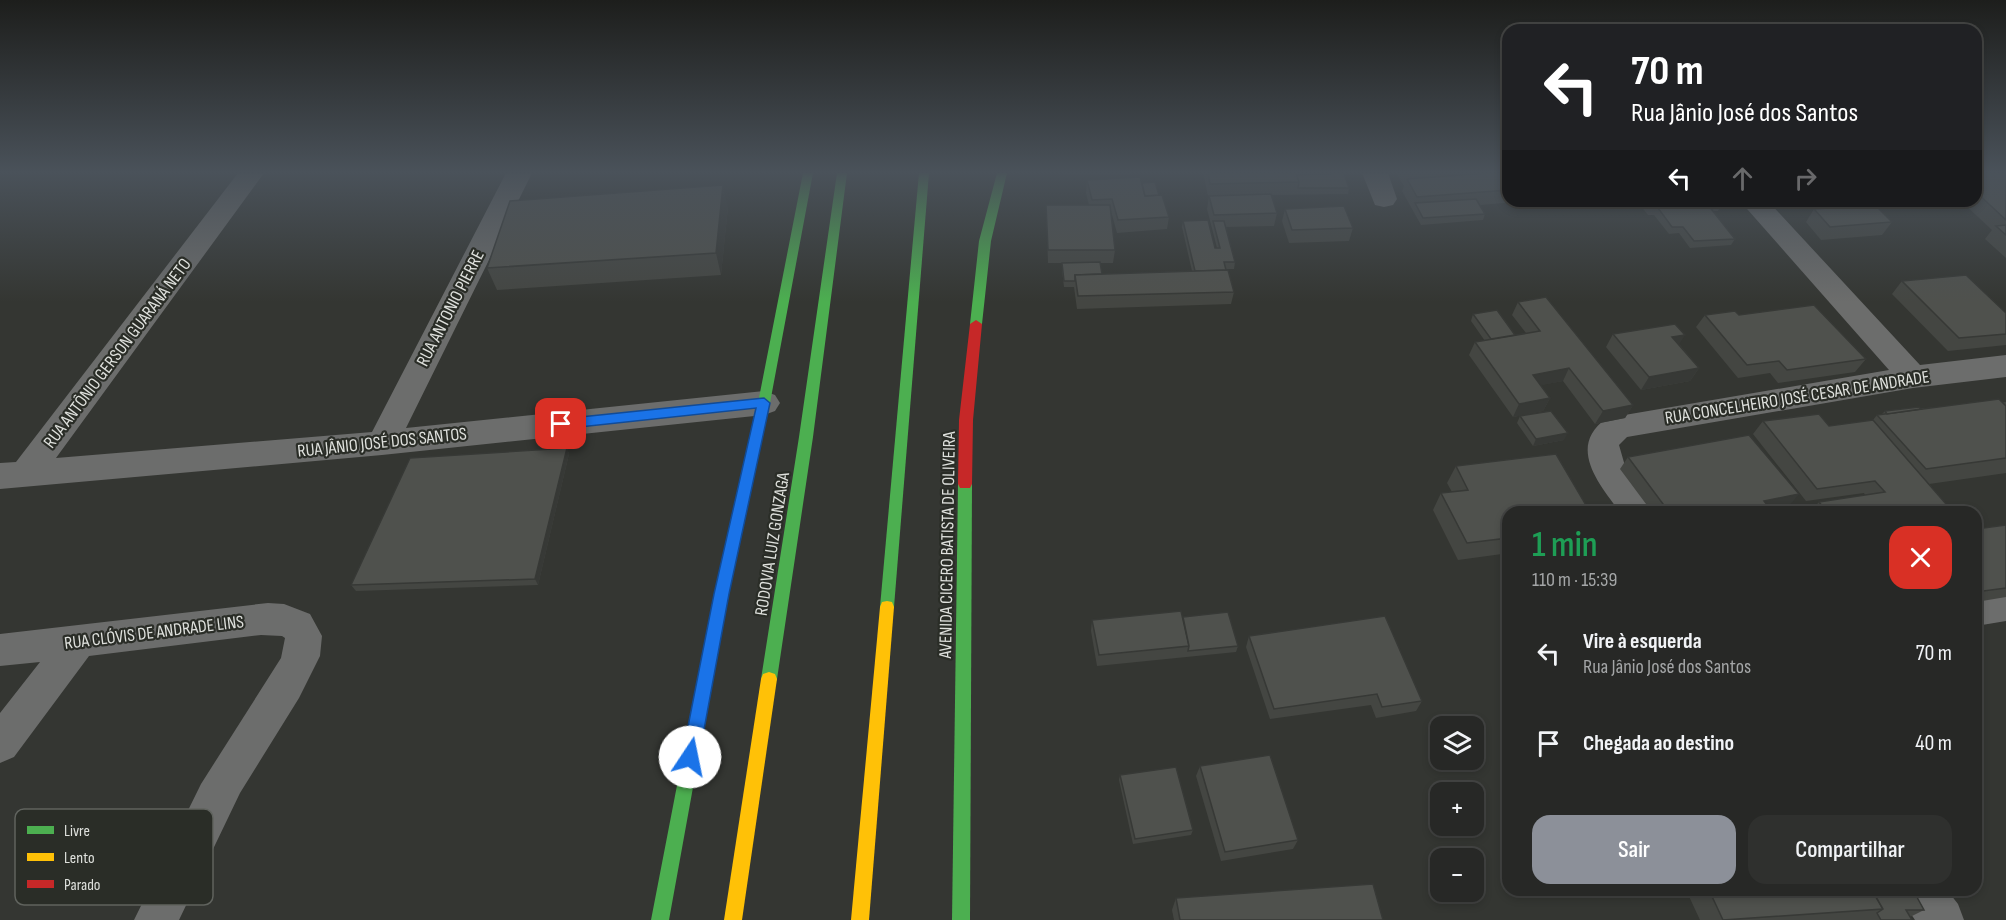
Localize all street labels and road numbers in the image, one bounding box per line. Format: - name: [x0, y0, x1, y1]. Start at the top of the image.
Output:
- street label: RUA ANTONIO PIERRE: [412, 247, 489, 370]
- street label: RUA ANTÔNIO GERSON GUARANÁ NETO: [39, 254, 196, 452]
- street label: RUA CONCELHEIRO JOSÉ CESAR DE ANDRADE: [1663, 366, 1931, 429]
- street label: RUA JÂNIO JOSÉ DOS SANTOS: [296, 423, 468, 462]
- street label: AVENIDA CICERO BATISTA DE OLIVEIRA: [935, 431, 960, 660]
- street label: RODOVIA LUIZ GONZAGA: [751, 471, 794, 617]
- street label: RUA CLÓVIS DE ANDRADE LINS: [63, 611, 245, 654]

